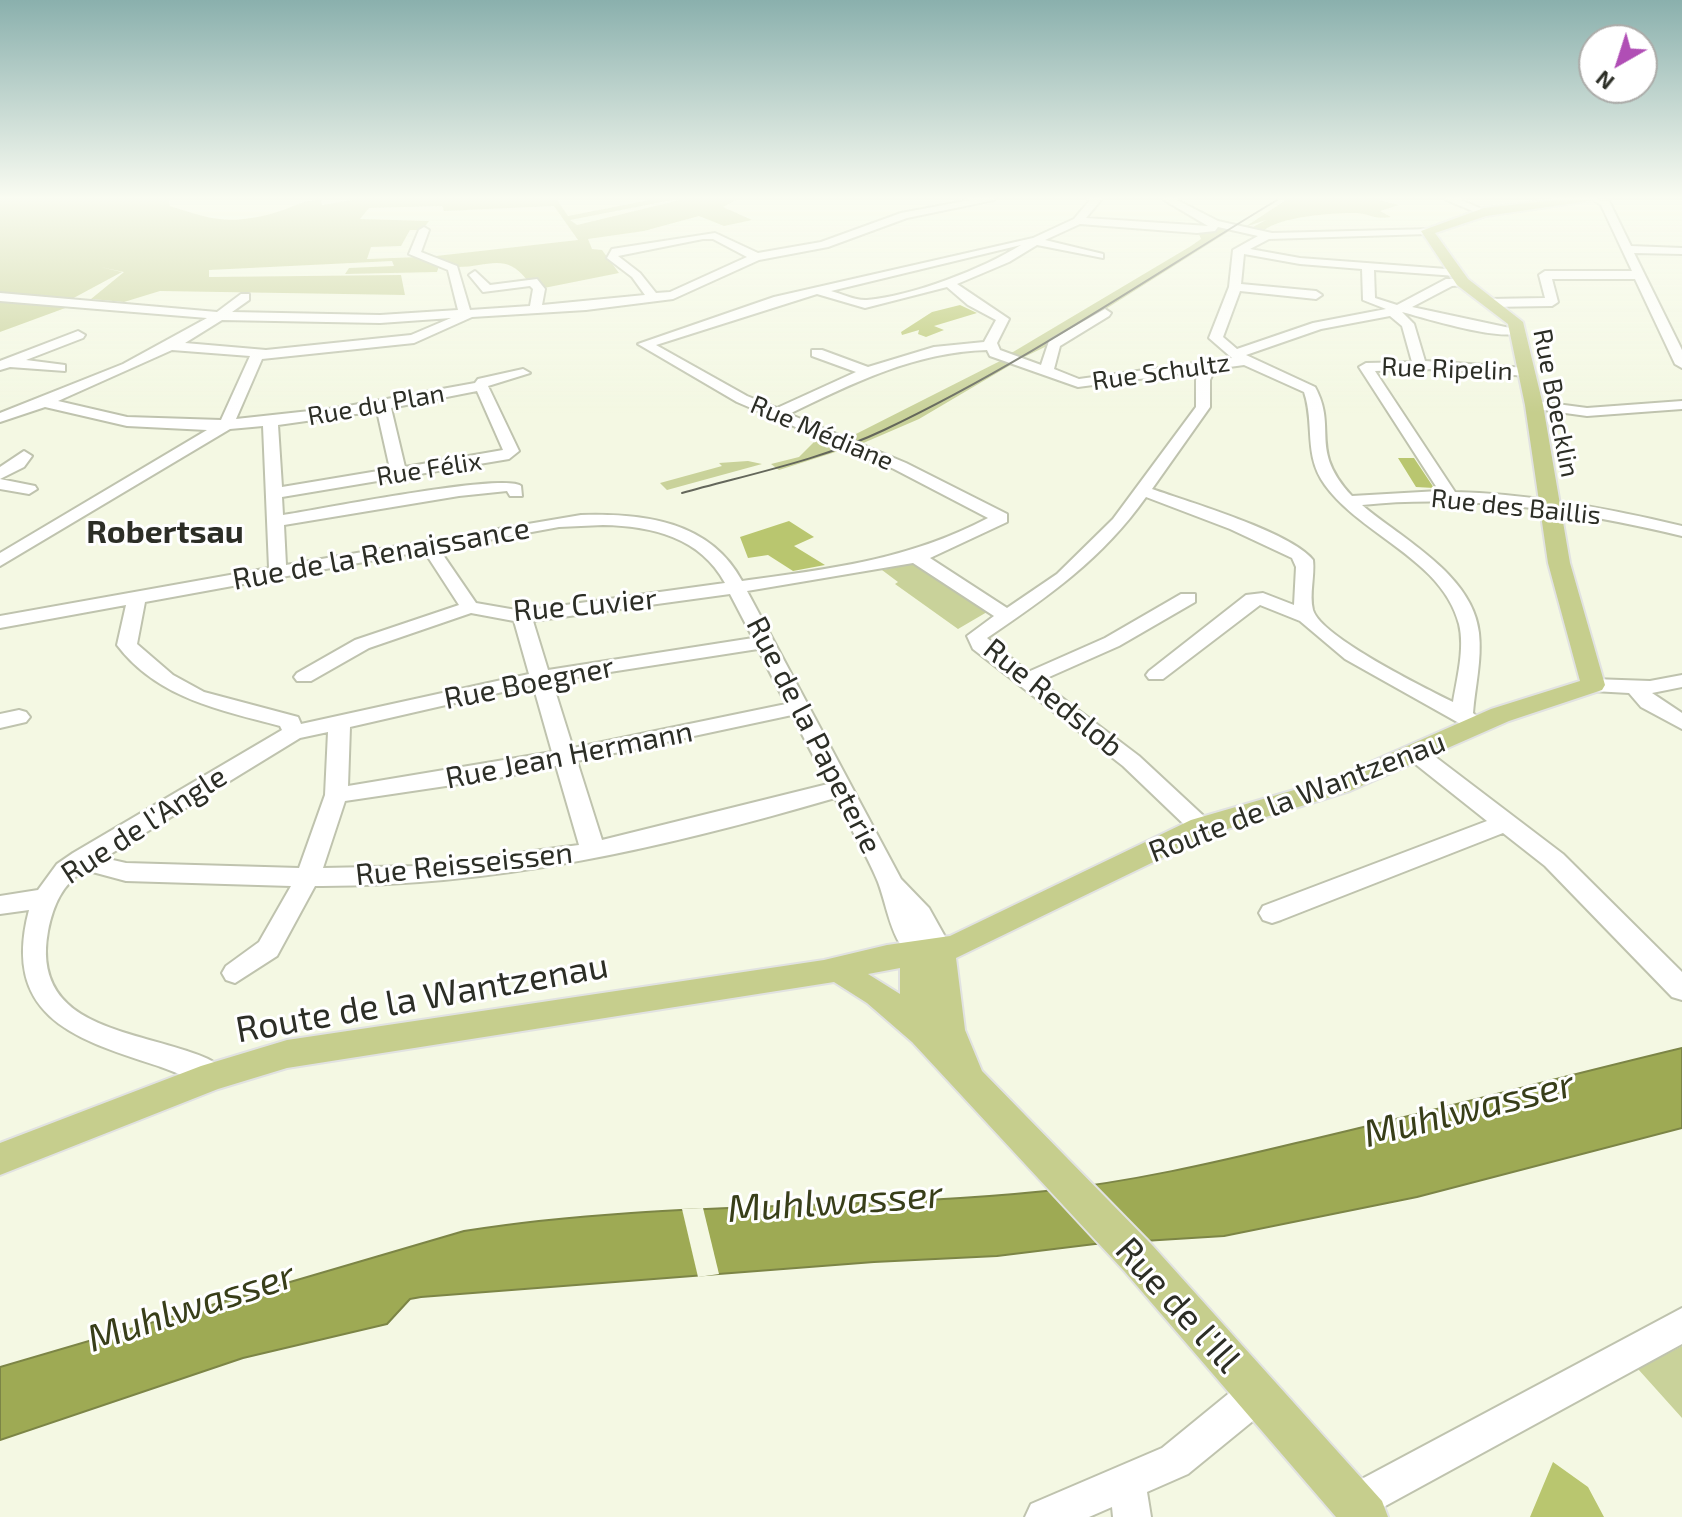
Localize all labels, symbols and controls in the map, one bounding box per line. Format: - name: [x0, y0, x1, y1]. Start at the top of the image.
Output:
- north arrow: [1578, 24, 1658, 104]
- text: N: [1590, 66, 1619, 96]
- street label: Rue Boecklin: [1526, 326, 1586, 480]
- street label: Rue Schultz: [1090, 347, 1232, 397]
- street label: Rue Ripelin: [1381, 351, 1513, 387]
- street label: Rue du Plan: [305, 378, 447, 432]
- street label: Rue Médiane: [746, 389, 898, 477]
- street label: Rue Félix: [374, 445, 484, 493]
- street label: Rue des Baillis: [1430, 483, 1602, 531]
- street label: Rue de la Renaissance: [230, 510, 532, 598]
- district label: Robertsau: [86, 513, 244, 551]
- street label: Rue Cuvier: [512, 581, 658, 629]
- street label: Rue de la Papeterie: [739, 610, 889, 860]
- street label: Rue Redslob: [976, 631, 1130, 765]
- street label: Rue Boegner: [441, 649, 617, 717]
- street label: Rue Jean Hermann: [442, 713, 696, 797]
- street label: Route de la Wantzenau: [1144, 724, 1450, 870]
- street label: Rue de l'Angle: [55, 758, 233, 892]
- street label: Rue Reisseissen: [354, 835, 574, 893]
- street label: Route de la Wantzenau: [232, 944, 612, 1052]
- water label: Muhlwasser: [1359, 1061, 1579, 1157]
- water label: Muhlwasser: [726, 1172, 944, 1232]
- street label: Rue de l'Ill: [1106, 1229, 1250, 1381]
- water label: Muhlwasser: [82, 1252, 300, 1362]

